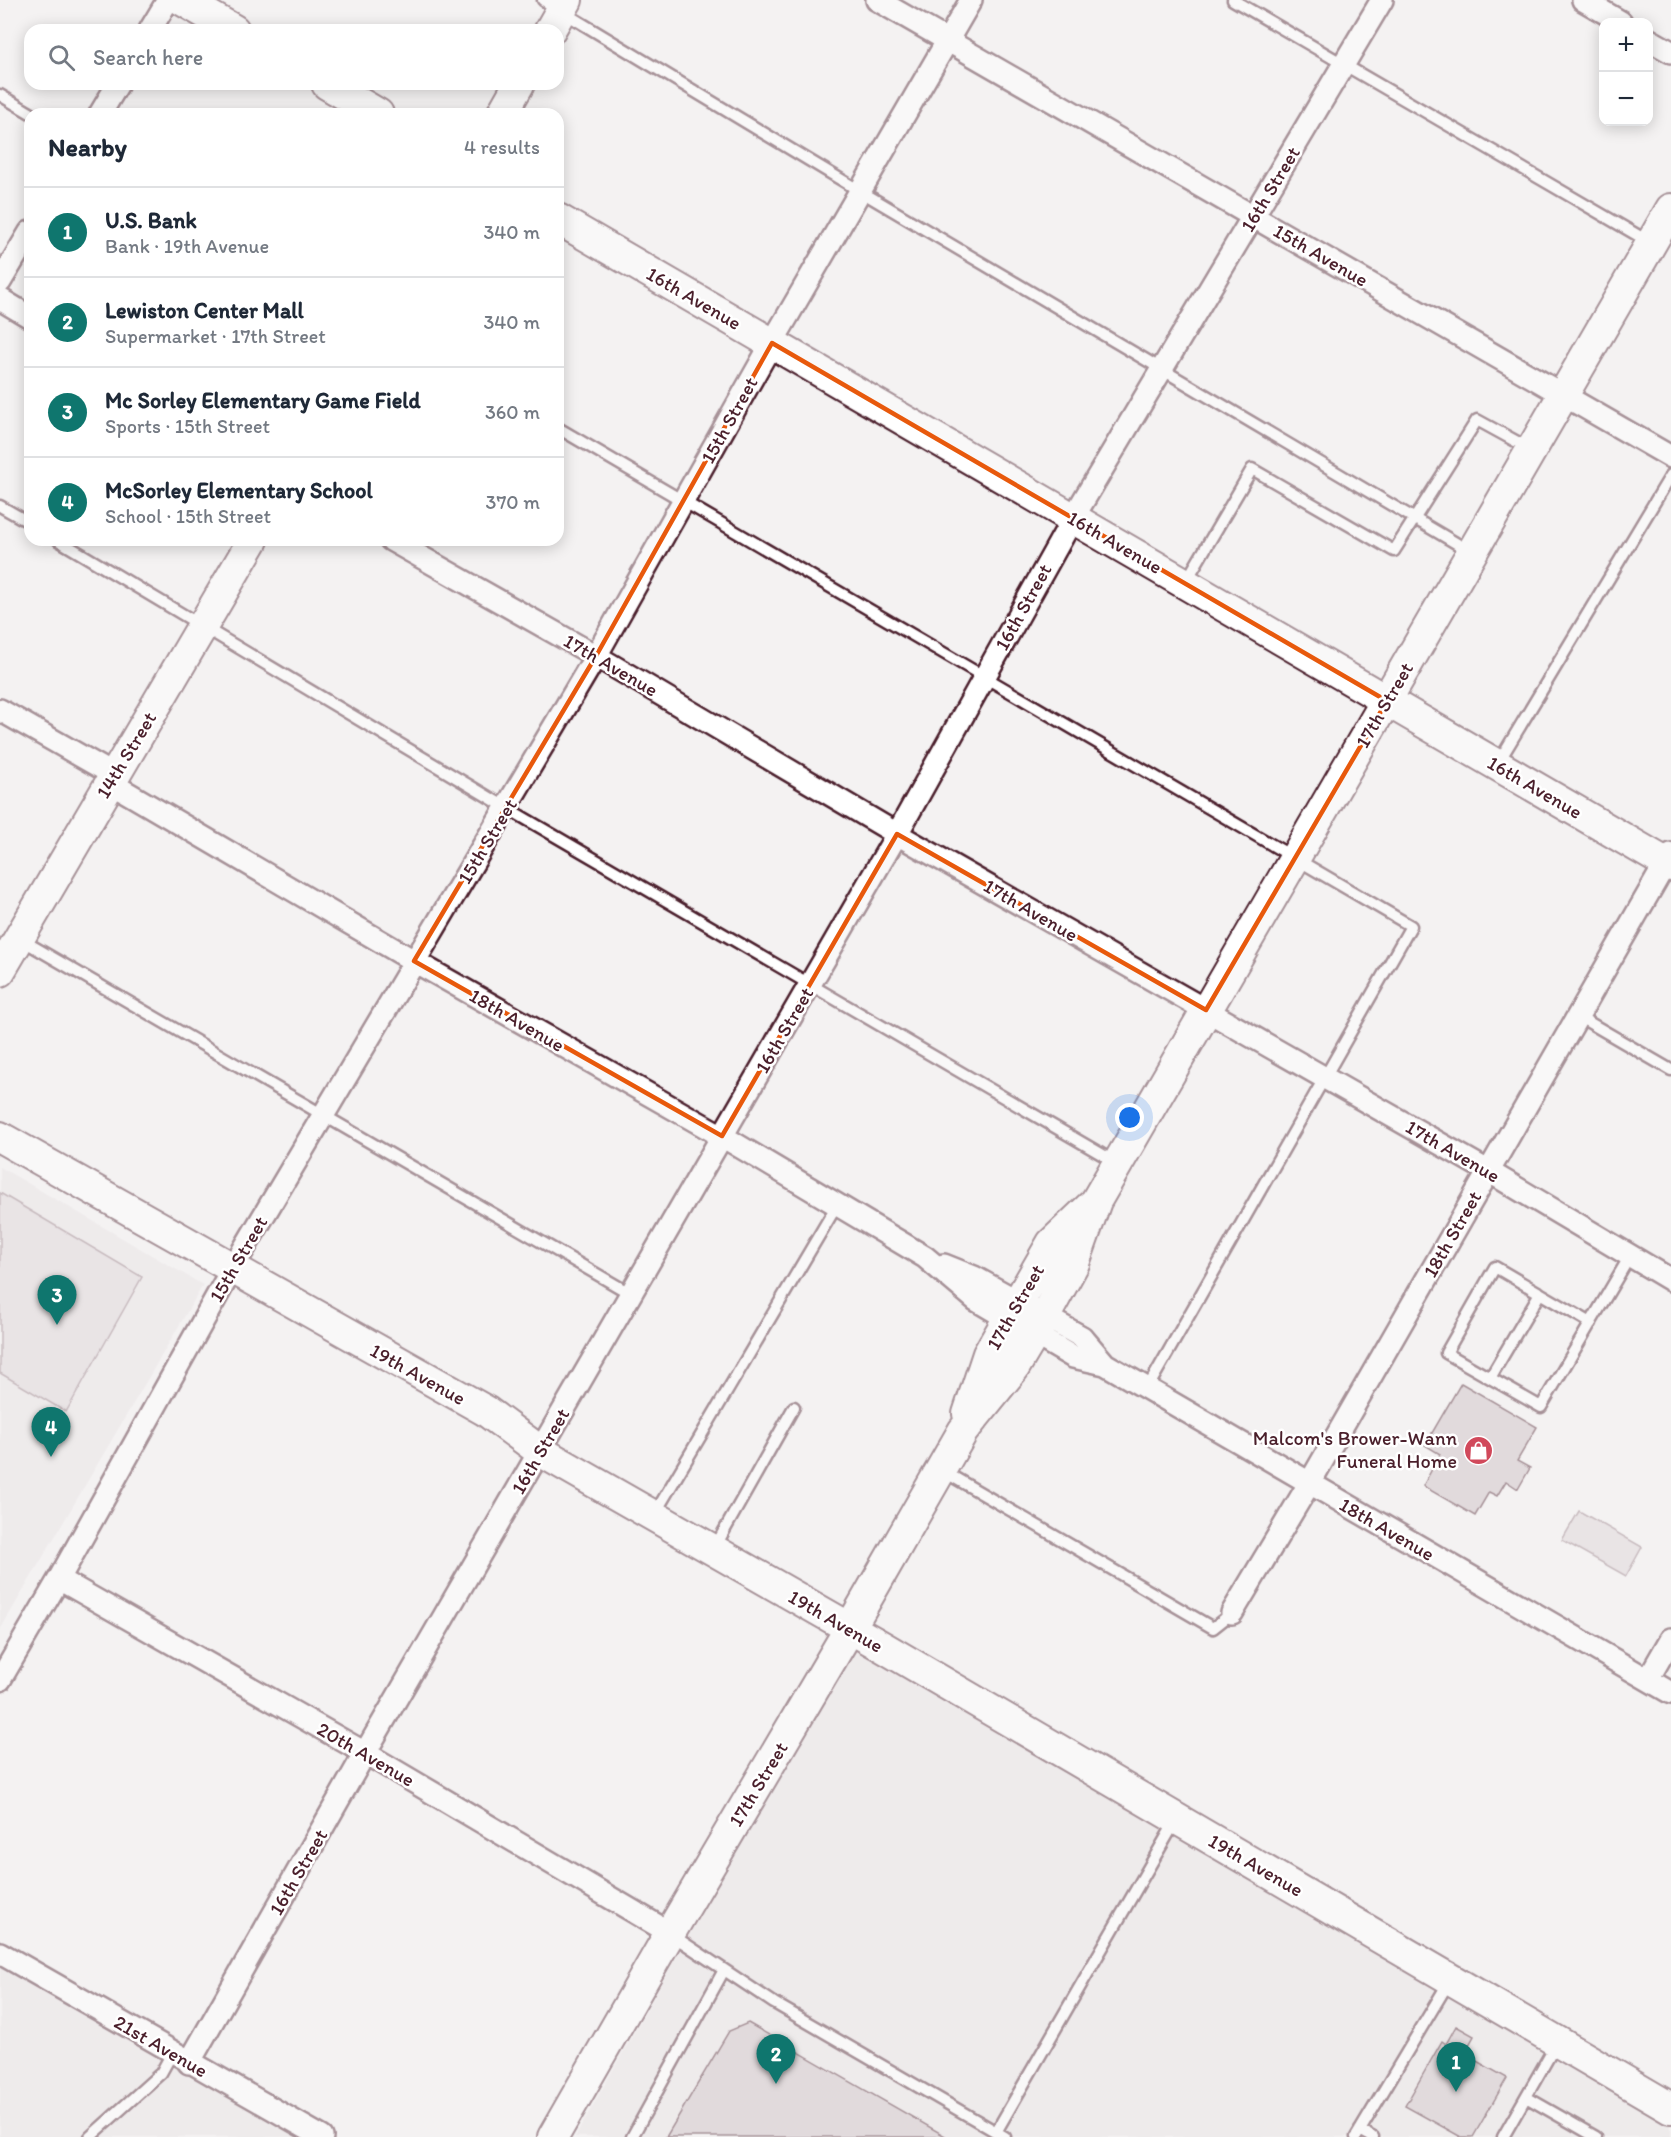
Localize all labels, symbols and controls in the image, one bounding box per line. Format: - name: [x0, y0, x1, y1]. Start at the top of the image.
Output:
- map controls: [1599, 18, 1653, 126]
- button: +: [1599, 18, 1653, 72]
- search box: [24, 24, 564, 90]
- icon: search: [45, 41, 78, 74]
- text: Search here: [93, 44, 203, 71]
- button: −: [1599, 72, 1653, 126]
- text: Nearby: [48, 131, 127, 163]
- text: 4 results: [464, 135, 540, 159]
- street label: 16th Street: [1235, 142, 1305, 236]
- text: U.S. Bank: [105, 207, 197, 234]
- street label: 15th Avenue: [1269, 218, 1373, 292]
- text: 1: [63, 220, 72, 244]
- text: 340 m: [483, 220, 540, 244]
- text: Bank · 19th Avenue: [105, 234, 269, 258]
- street label: 16th Avenue: [642, 261, 746, 335]
- text: Lewiston Center Mall: [105, 297, 304, 324]
- text: 2: [62, 310, 73, 334]
- text: 340 m: [483, 310, 540, 334]
- text: Supermarket · 17th Street: [105, 324, 326, 348]
- street label: 15th Street: [695, 372, 763, 467]
- text: Mc Sorley Elementary Game Field: [105, 387, 421, 414]
- text: 3: [62, 400, 73, 424]
- text: 360 m: [485, 400, 540, 424]
- text: Sports · 15th Street: [105, 414, 270, 438]
- text: McSorley Elementary School: [105, 477, 373, 504]
- text: 4: [61, 490, 74, 514]
- text: 370 m: [486, 490, 540, 514]
- text: School · 15th Street: [105, 504, 271, 528]
- street label: 16th Avenue: [1063, 505, 1167, 579]
- street label: 16th Street: [989, 559, 1057, 655]
- street label: 17th Avenue: [560, 628, 662, 702]
- street label: 17th Street: [1350, 658, 1418, 752]
- street label: 14th Street: [91, 707, 161, 803]
- street label: 16th Avenue: [1483, 750, 1587, 824]
- street label: 15th Street: [452, 794, 522, 888]
- street label: 17th Avenue: [980, 873, 1082, 947]
- street label: 16th Street: [750, 982, 818, 1077]
- street label: 18th Avenue: [465, 983, 569, 1057]
- your location: [1115, 1103, 1144, 1132]
- street label: 17th Avenue: [1402, 1114, 1504, 1188]
- street label: 18th Street: [1418, 1186, 1487, 1281]
- street label: 15th Street: [204, 1211, 272, 1306]
- street label: 17th Street: [981, 1260, 1049, 1354]
- pin: 3: [38, 1276, 76, 1325]
- street label: 19th Avenue: [366, 1338, 470, 1410]
- street label: 16th Street: [506, 1403, 574, 1498]
- pin: 4: [32, 1408, 70, 1457]
- place label: Malcom's Brower-Wann Funeral Home: [1253, 1426, 1457, 1473]
- shop icon: Malcom's Brower-Wann Funeral Home: [1462, 1434, 1494, 1466]
- street label: 18th Avenue: [1335, 1492, 1439, 1566]
- street label: 19th Avenue: [784, 1584, 888, 1658]
- street label: 20th Avenue: [313, 1716, 419, 1792]
- street label: 17th Street: [723, 1737, 793, 1831]
- street label: 16th Street: [264, 1824, 332, 1919]
- street label: 19th Avenue: [1204, 1828, 1308, 1902]
- street label: 21st Avenue: [110, 2010, 212, 2082]
- pin: 2: [756, 2034, 796, 2084]
- pin: 1: [1436, 2042, 1476, 2092]

